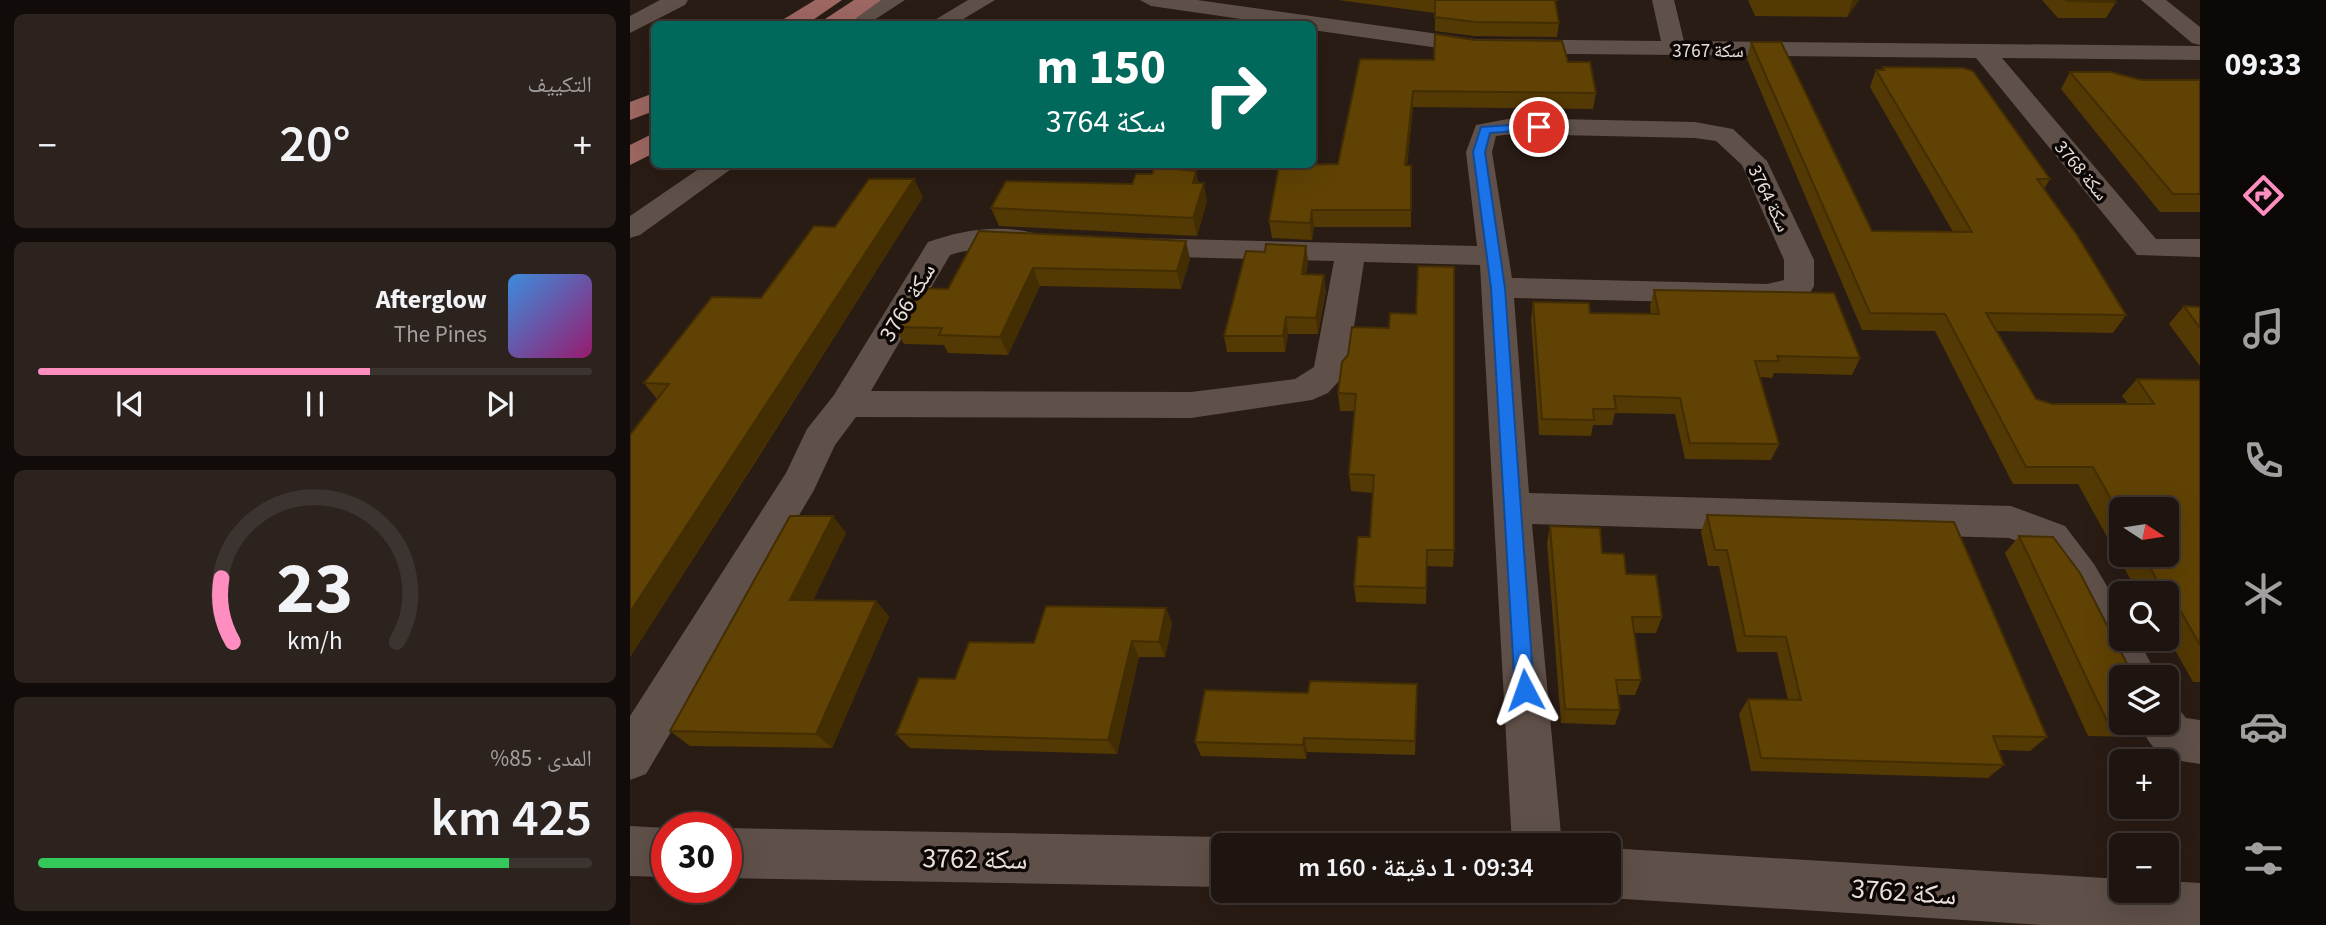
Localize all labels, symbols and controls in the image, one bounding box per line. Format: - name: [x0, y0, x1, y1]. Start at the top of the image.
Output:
- text: 150 m: [1037, 33, 1166, 103]
- street label: سكة 3767: [1672, 38, 1744, 65]
- text: 09:33: [2224, 42, 2302, 88]
- icon: right: [1190, 49, 1281, 140]
- text: التكييف: [527, 68, 592, 101]
- pin: [1509, 97, 1569, 157]
- text: سكة 3764: [1046, 99, 1166, 145]
- text: 20°: [279, 108, 351, 182]
- icon: arrive: [1520, 108, 1558, 146]
- text: −: [38, 119, 57, 173]
- text: +: [573, 119, 592, 173]
- street label: سكة 3768: [2048, 135, 2114, 207]
- street label: سكة 3764: [1741, 161, 1796, 237]
- icon: directions: [2239, 171, 2288, 220]
- street label: سكة 3766: [871, 257, 944, 348]
- text: Afterglow: [376, 281, 487, 318]
- icon: music: [2239, 304, 2288, 353]
- text: The Pines: [394, 318, 487, 351]
- icon: previous: [111, 385, 149, 423]
- icon: pause: [296, 385, 334, 423]
- icon: next: [481, 385, 519, 423]
- icon: phone: [2239, 436, 2288, 485]
- north arrow: [2109, 497, 2179, 567]
- map controls: [2109, 497, 2179, 903]
- text: 23: [277, 538, 353, 642]
- icon: climate: [2239, 569, 2288, 618]
- button: search: [2109, 581, 2179, 651]
- text: km/h: [287, 623, 343, 659]
- position arrow: [1488, 653, 1562, 727]
- button: layers: [2109, 665, 2179, 735]
- icon: car: [2239, 702, 2288, 751]
- text: المدى · 85%: [490, 742, 592, 775]
- button: +: [2109, 749, 2179, 819]
- text: 425 km: [431, 782, 592, 856]
- speed limit sign: 30: [651, 812, 742, 903]
- button: −: [2109, 833, 2179, 903]
- icon: filters: [2239, 834, 2288, 883]
- street label: سكة 3762: [922, 838, 1028, 880]
- text: 09:34 · 1 دقيقة · 160 m: [1298, 849, 1534, 886]
- street label: سكة 3762: [1850, 868, 1958, 916]

